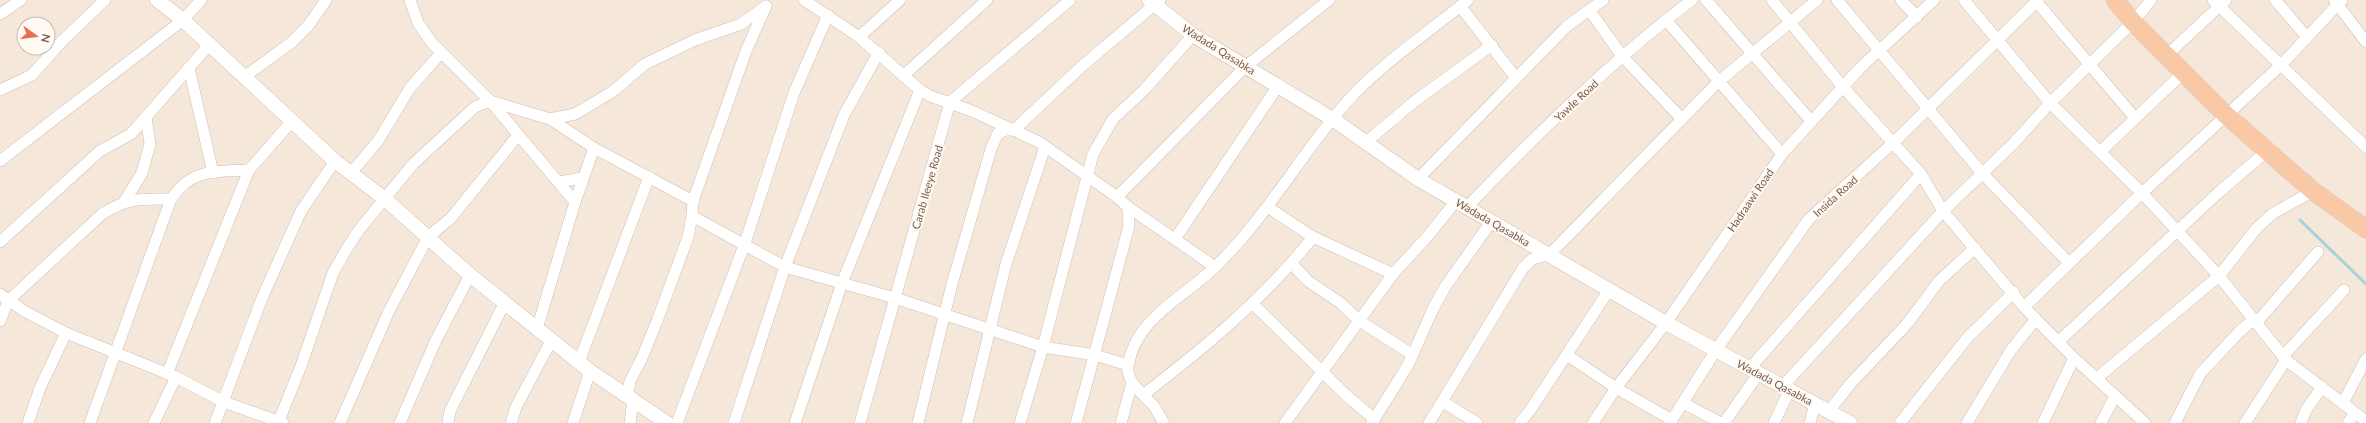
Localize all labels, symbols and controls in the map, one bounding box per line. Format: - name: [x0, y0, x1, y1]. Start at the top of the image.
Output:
- north arrow: [16, 16, 56, 56]
- street label: Wadada Qasabka: [1180, 21, 1258, 77]
- text: N: [39, 33, 54, 44]
- street label: Yawle Road: [1551, 76, 1601, 124]
- street label: Carab Ileeye Road: [909, 143, 945, 231]
- street label: Hadraawi Road: [1724, 166, 1776, 234]
- street label: Insida Road: [1810, 173, 1860, 219]
- street label: Wadada Qasabka: [1453, 195, 1533, 249]
- street label: Wadada Qasabka: [1735, 357, 1815, 407]

